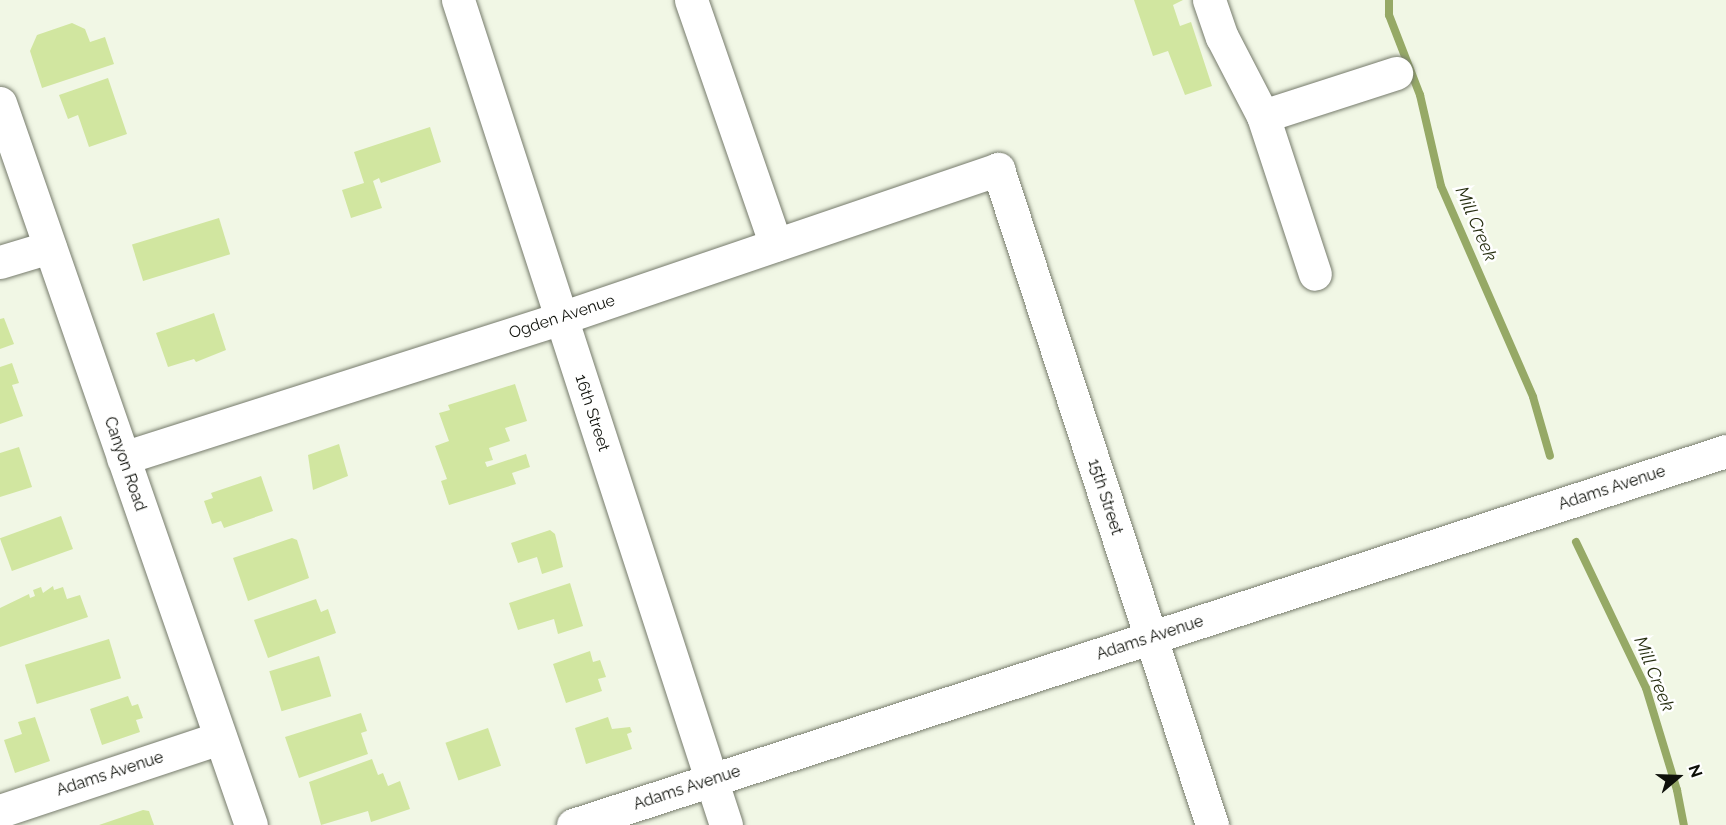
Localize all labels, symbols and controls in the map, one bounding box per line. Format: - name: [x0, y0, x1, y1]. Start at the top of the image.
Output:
- water label: Mill Creek: [1451, 183, 1501, 265]
- street label: Ogden Avenue: [506, 291, 618, 343]
- street label: 16th Street: [571, 372, 613, 454]
- street label: Canyon Road: [100, 414, 150, 514]
- street label: 15th Street: [1084, 457, 1126, 537]
- street label: Adams Avenue: [1556, 462, 1668, 514]
- street label: Adams Avenue: [1094, 612, 1206, 664]
- water label: Mill Creek: [1629, 633, 1679, 715]
- north arrow: [1648, 747, 1708, 807]
- street label: Adams Avenue: [54, 748, 166, 800]
- street label: Adams Avenue: [631, 762, 743, 814]
- text: N: [1685, 762, 1706, 780]

